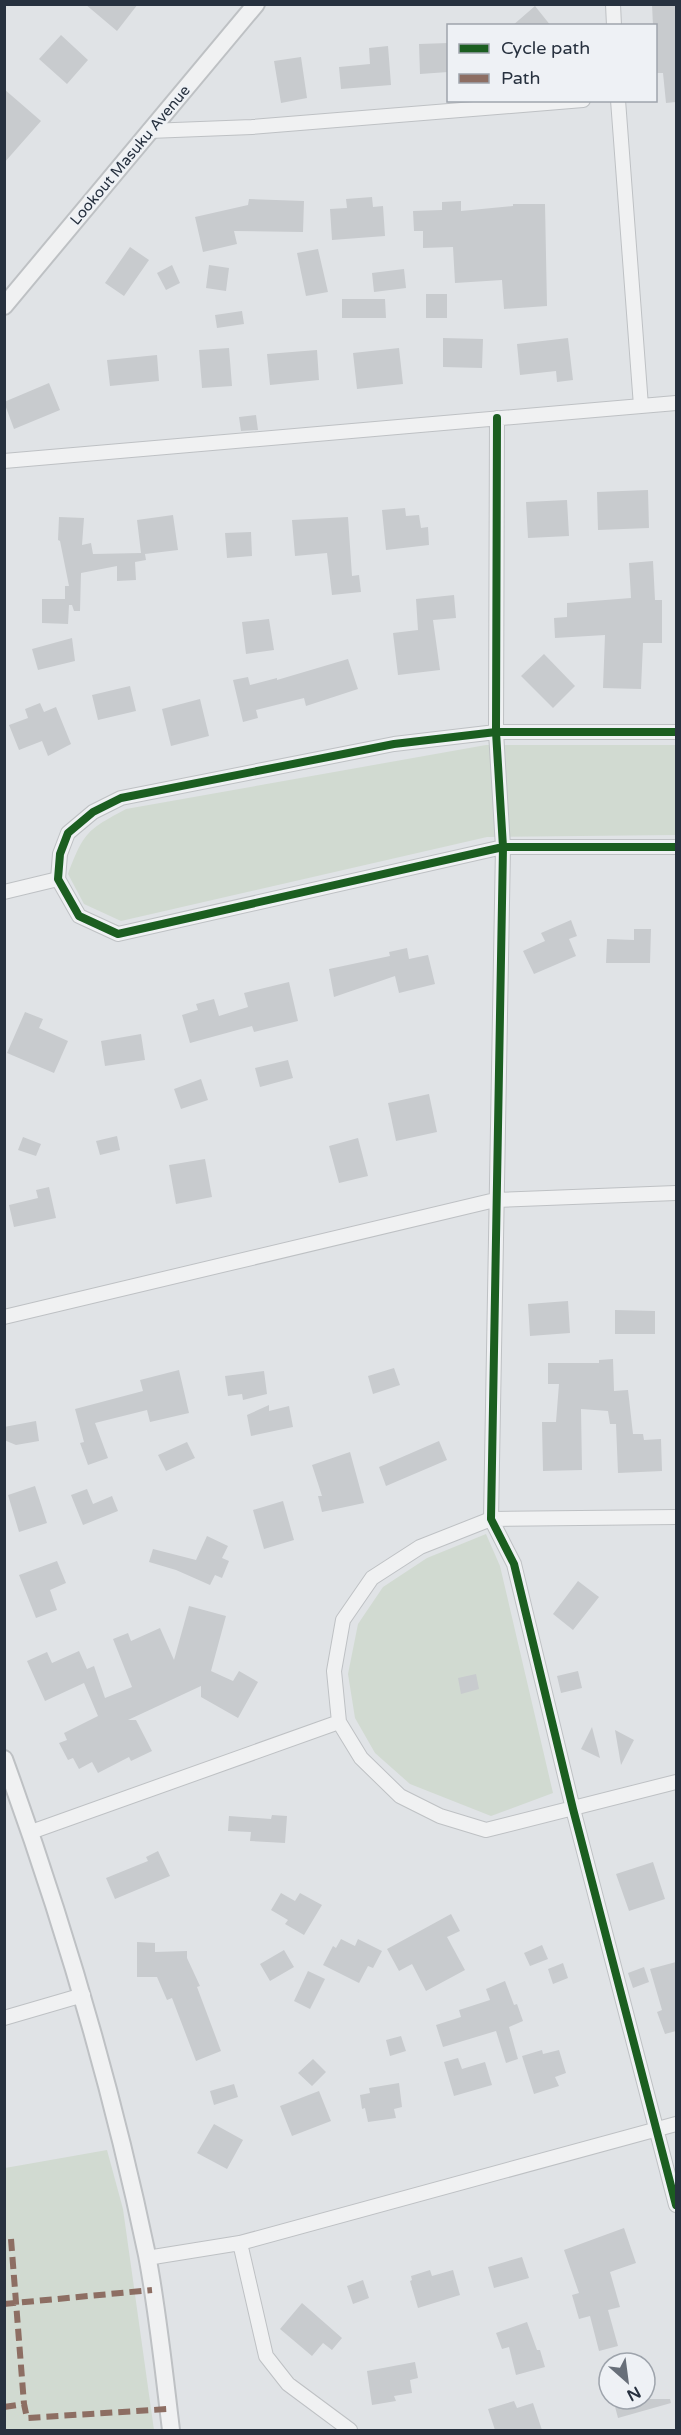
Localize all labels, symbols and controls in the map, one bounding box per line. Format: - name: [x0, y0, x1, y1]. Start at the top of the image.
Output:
- legend: [447, 24, 657, 102]
- text: Cycle path: [501, 37, 590, 59]
- text: Path: [501, 67, 540, 89]
- street label: Lookout Masuku Avenue: [66, 81, 194, 229]
- north arrow: [597, 2351, 657, 2411]
- text: N: [623, 2382, 644, 2405]

